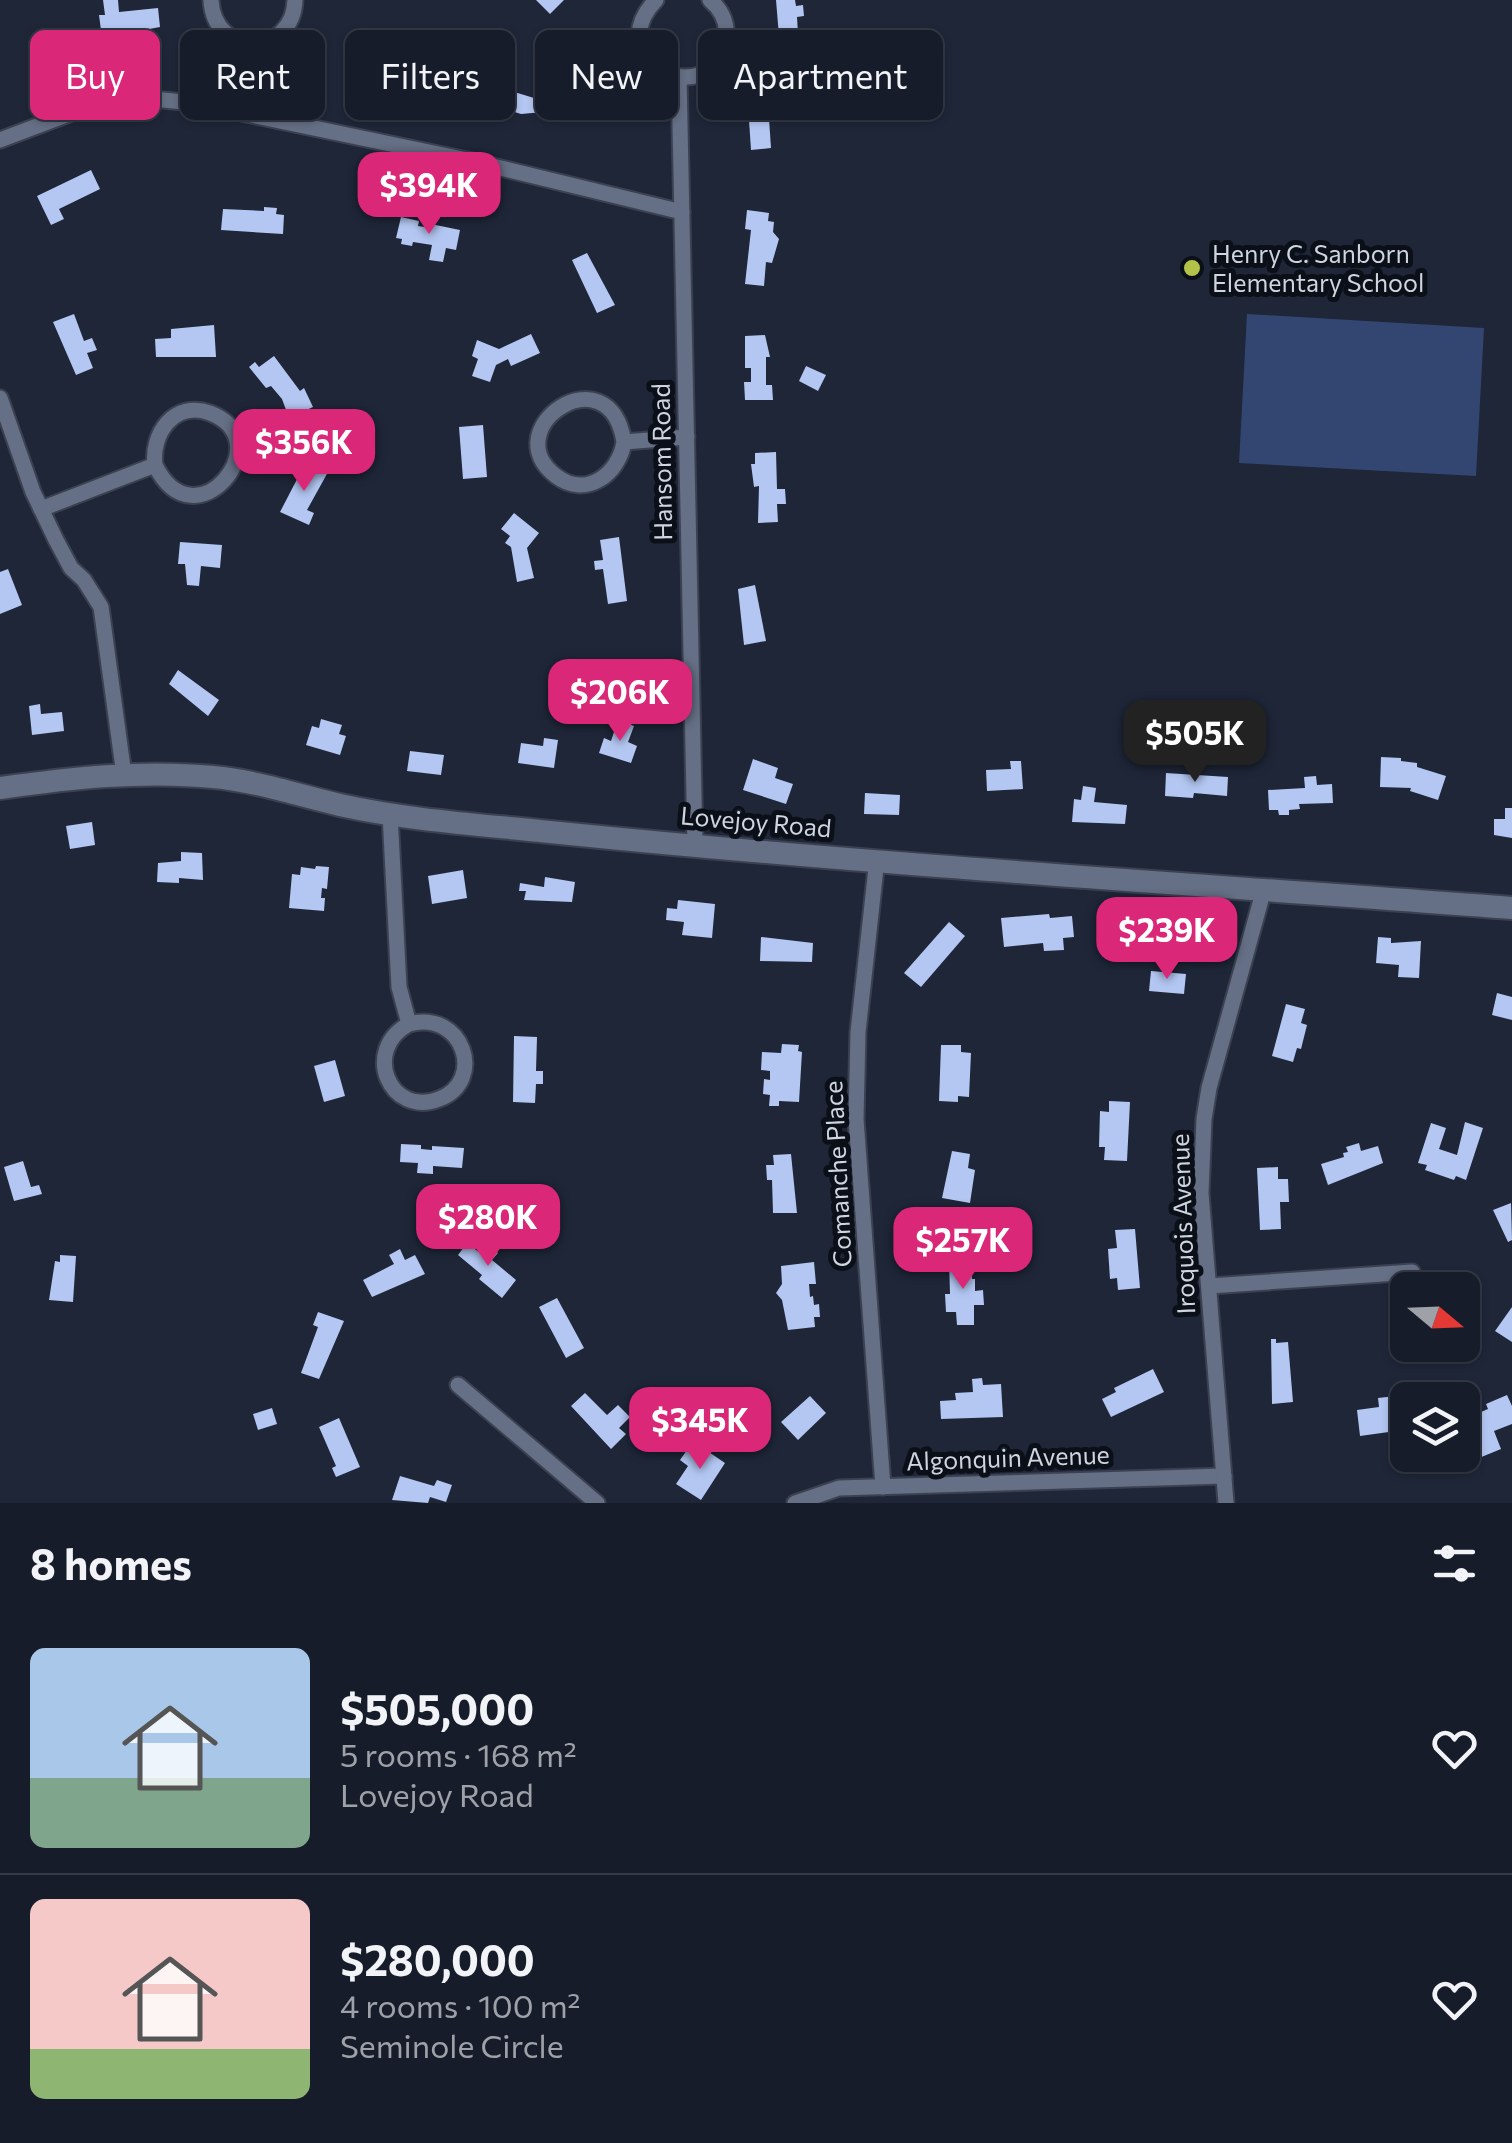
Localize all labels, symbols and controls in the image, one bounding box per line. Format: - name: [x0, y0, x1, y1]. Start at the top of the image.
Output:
- chip: Buy: [30, 30, 160, 120]
- chip: Rent: [180, 30, 325, 120]
- chip: Filters: [345, 30, 515, 120]
- chip: New: [535, 30, 678, 120]
- chip: Apartment: [698, 30, 943, 120]
- pin: $394K: [359, 152, 499, 237]
- text: $394K: [380, 164, 478, 204]
- place label: Henry C. Sanborn Elementary School: [1212, 238, 1424, 297]
- marker: Henry C. Sanborn Elementary School: [1181, 257, 1203, 279]
- street label: Hansom Road: [645, 383, 677, 541]
- pin: $356K: [234, 409, 374, 494]
- text: $356K: [255, 421, 353, 461]
- pin: $206K: [550, 659, 690, 744]
- text: $206K: [570, 671, 670, 711]
- pin: $505K: [1125, 700, 1265, 785]
- text: $505K: [1145, 712, 1245, 752]
- street label: Lovejoy Road: [679, 799, 833, 843]
- pin: $239K: [1097, 897, 1237, 982]
- text: $239K: [1118, 909, 1216, 949]
- street label: Comanche Place: [817, 1080, 857, 1268]
- street label: Iroquois Avenue: [1164, 1133, 1200, 1315]
- pin: $280K: [418, 1184, 558, 1269]
- text: $280K: [438, 1196, 538, 1236]
- pin: $257K: [893, 1207, 1033, 1292]
- text: $257K: [915, 1219, 1011, 1259]
- north arrow: [1390, 1272, 1480, 1362]
- map controls: [1390, 1272, 1480, 1472]
- button: layers: [1390, 1382, 1480, 1472]
- pin: $345K: [630, 1387, 770, 1472]
- text: $345K: [651, 1399, 749, 1439]
- street label: Algonquin Avenue: [906, 1438, 1110, 1476]
- icon: filters: [1427, 1536, 1482, 1591]
- text: 8 homes: [30, 1537, 192, 1589]
- text: $505,000: [340, 1682, 534, 1734]
- icon: home: [110, 1688, 230, 1808]
- icon: heart: [1427, 1721, 1482, 1776]
- text: 5 rooms · 168 m²: [340, 1734, 577, 1774]
- text: Lovejoy Road: [340, 1774, 534, 1814]
- text: $280,000: [340, 1933, 535, 1985]
- icon: home: [110, 1939, 230, 2059]
- icon: heart: [1427, 1972, 1482, 2027]
- text: 4 rooms · 100 m²: [340, 1985, 580, 2025]
- text: Seminole Circle: [340, 2025, 564, 2065]

